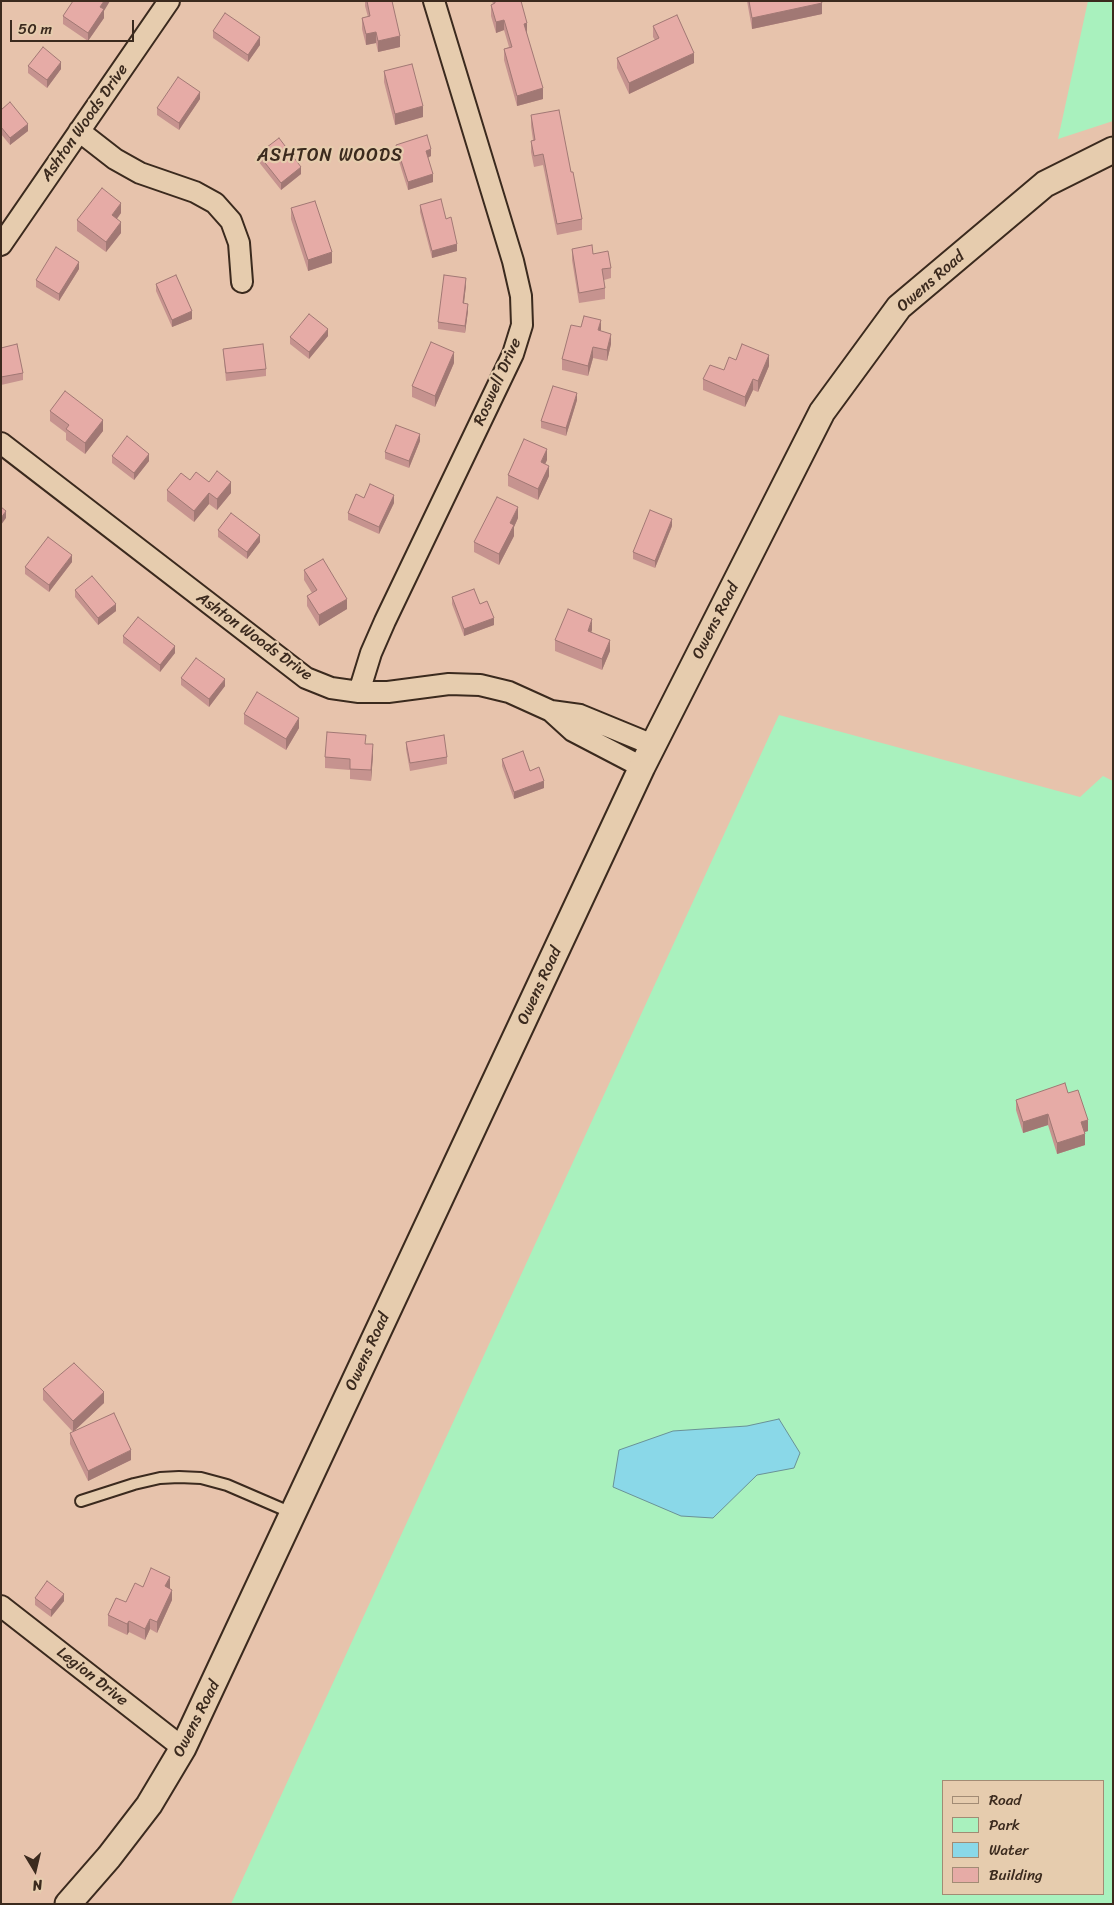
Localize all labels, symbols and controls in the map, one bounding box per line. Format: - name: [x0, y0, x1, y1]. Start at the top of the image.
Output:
- scale bar: [12, 10, 136, 42]
- text: 50 m: [18, 16, 52, 42]
- street label: Ashton Woods Drive: [37, 61, 133, 185]
- district label: ASHTON WOODS: [257, 145, 403, 167]
- street label: Owens Road: [893, 247, 969, 317]
- street label: Roswell Drive: [470, 335, 526, 429]
- street label: Owens Road: [689, 580, 743, 662]
- street label: Ashton Woods Drive: [192, 589, 316, 685]
- street label: Owens Road: [514, 944, 566, 1028]
- street label: Owens Road: [342, 1310, 394, 1394]
- street label: Legion Drive: [53, 1643, 131, 1711]
- street label: Owens Road: [170, 1678, 224, 1760]
- legend: [942, 1780, 1104, 1895]
- text: Road: [989, 1787, 1021, 1813]
- text: Park: [989, 1812, 1020, 1838]
- text: Water: [989, 1837, 1029, 1863]
- north arrow: [10, 1845, 60, 1895]
- text: Building: [989, 1862, 1043, 1888]
- text: N: [31, 1872, 44, 1898]

